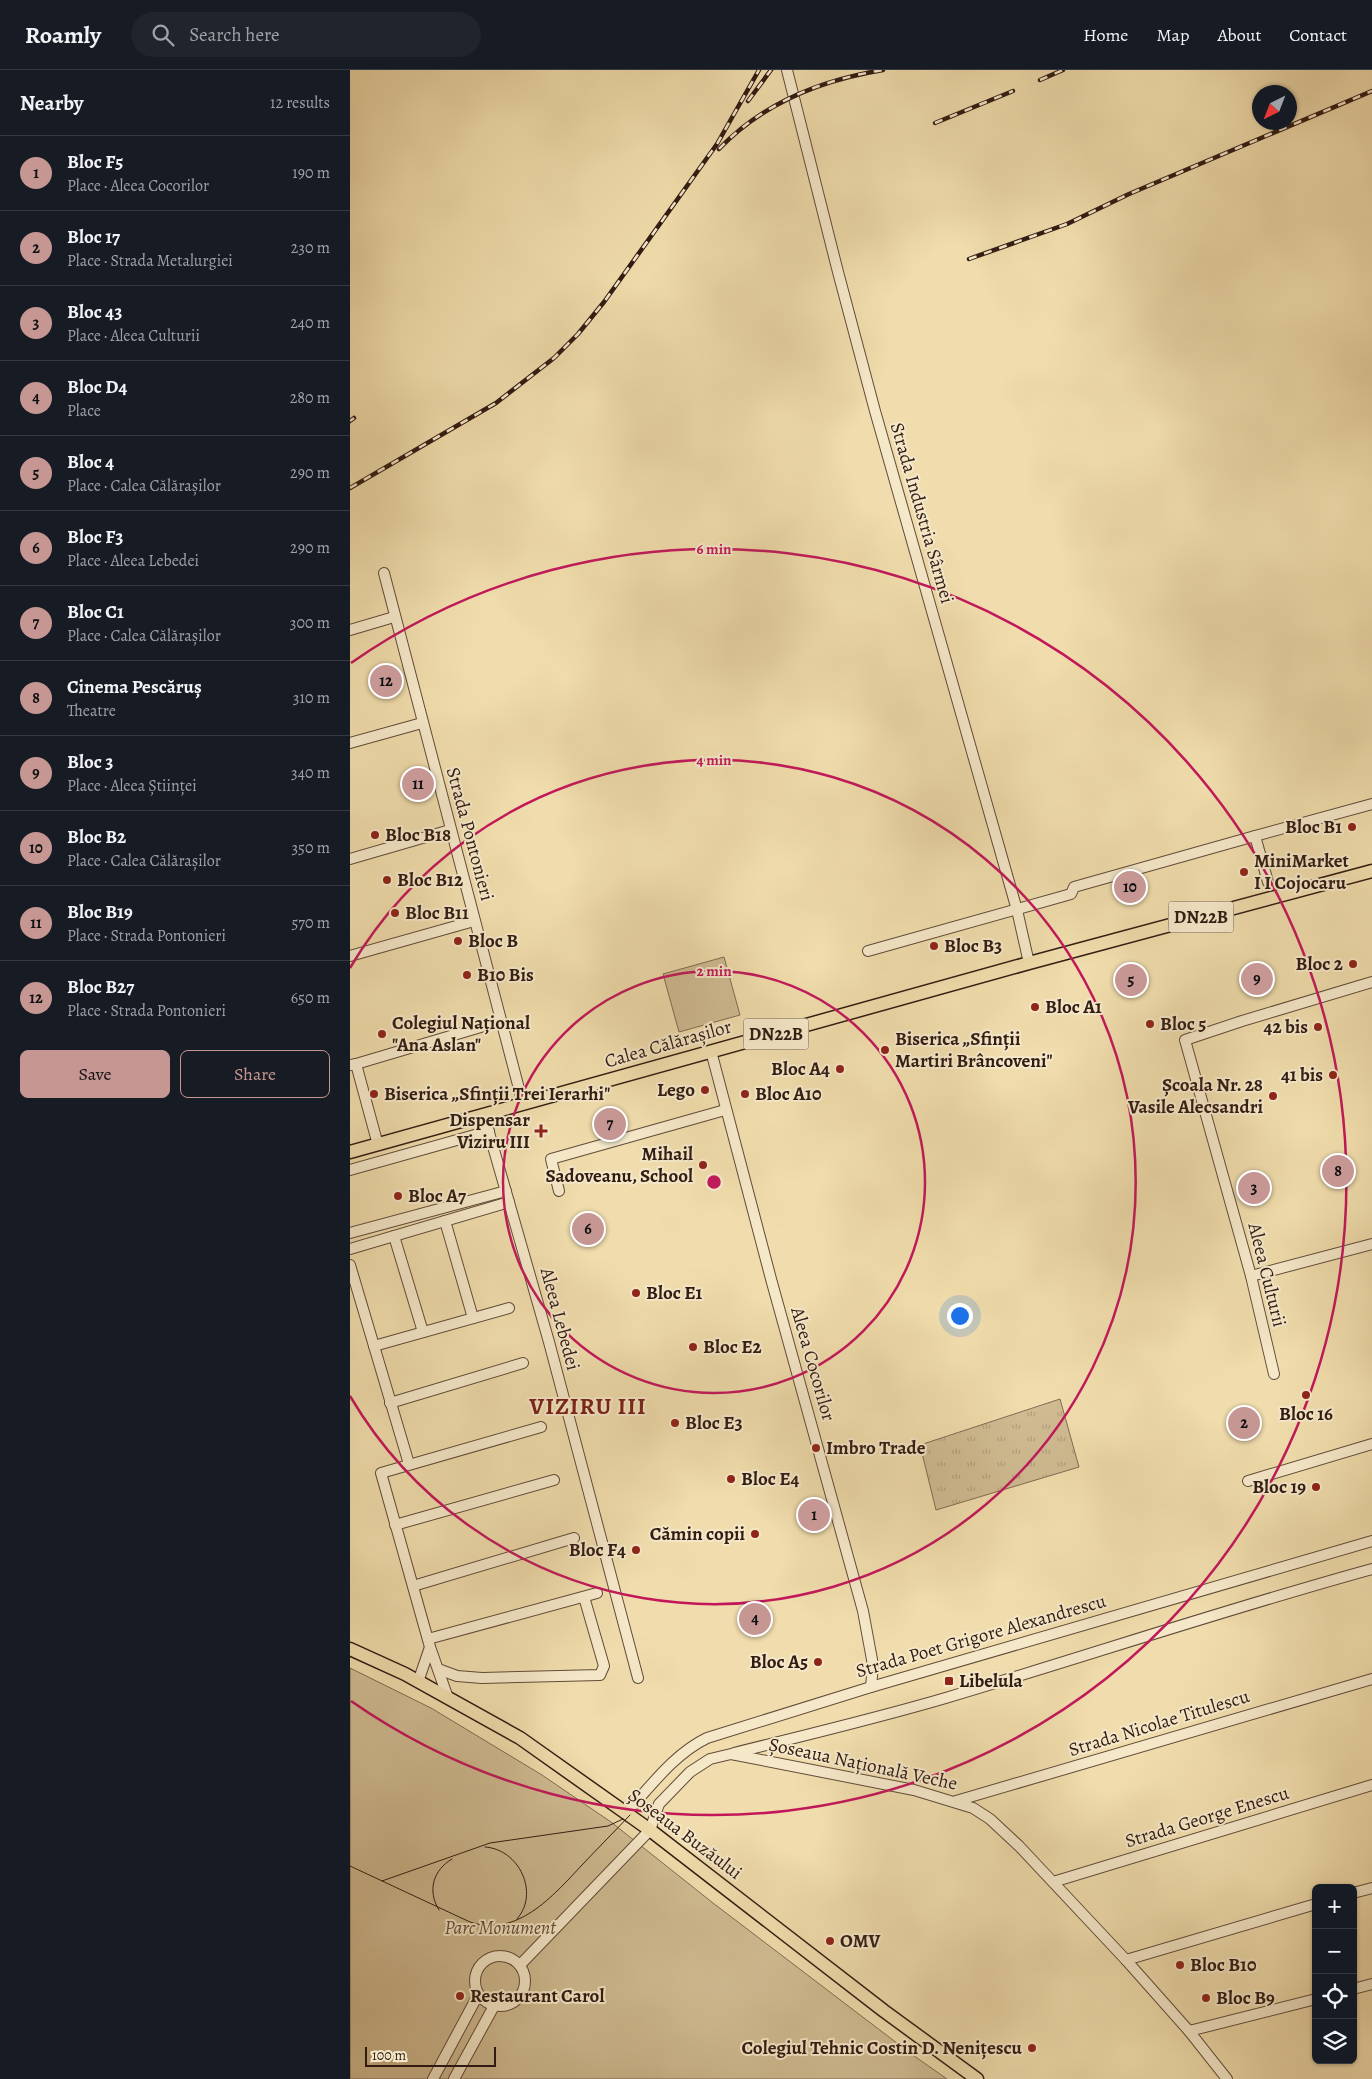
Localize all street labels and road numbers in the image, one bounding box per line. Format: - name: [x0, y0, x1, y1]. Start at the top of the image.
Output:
- street label: Strada Industria Sârmei: [884, 419, 960, 607]
- street label: Strada Pontonieri: [440, 764, 500, 904]
- road number: DN22B: [1168, 902, 1234, 932]
- street label: Calea Călărașilor: [601, 1013, 735, 1075]
- road number: DN22B: [744, 1019, 808, 1050]
- street label: Aleea Culturii: [1241, 1219, 1292, 1330]
- street label: Aleea Lebedei: [534, 1264, 586, 1373]
- street label: Aleea Cocorilor: [784, 1303, 842, 1424]
- street label: Strada Poet Grigore Alexandrescu: [853, 1588, 1110, 1684]
- street label: Strada Nicolae Titulescu: [1065, 1683, 1253, 1763]
- street label: Șoseaua Națională Veche: [766, 1731, 960, 1797]
- street label: Strada George Enescu: [1122, 1780, 1293, 1854]
- street label: Șoseaua Buzăului: [623, 1782, 747, 1886]

